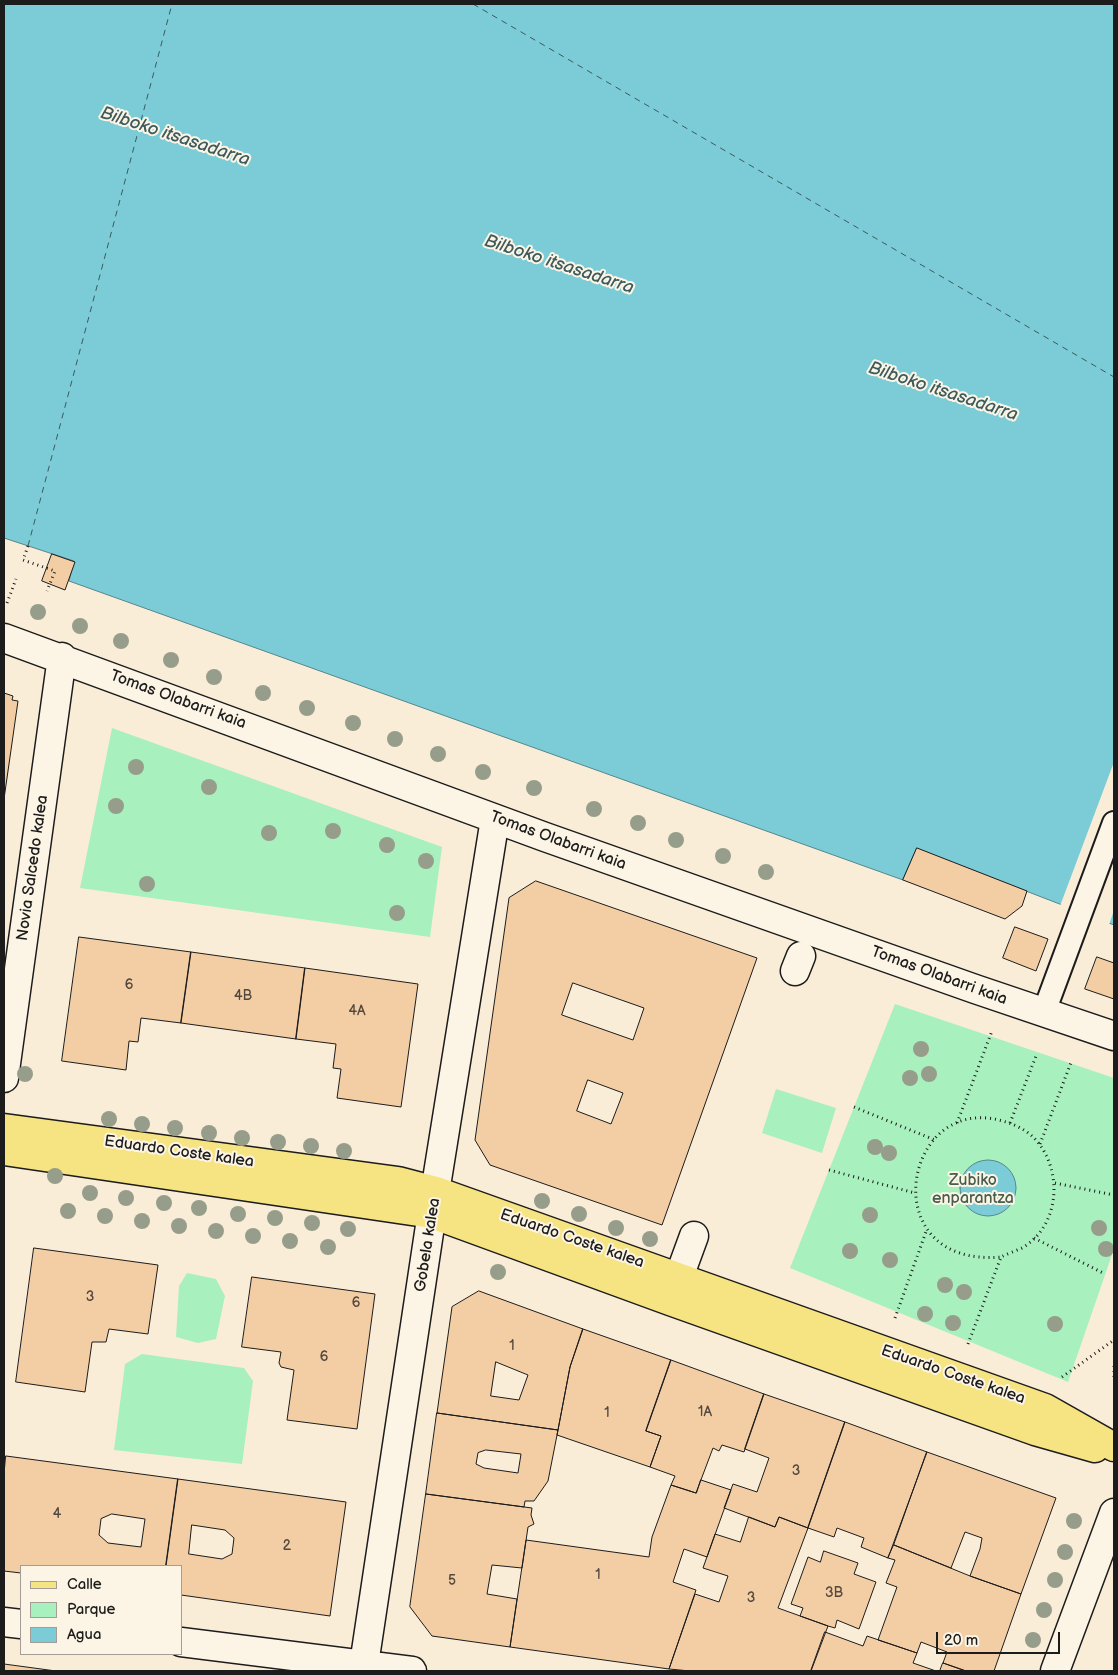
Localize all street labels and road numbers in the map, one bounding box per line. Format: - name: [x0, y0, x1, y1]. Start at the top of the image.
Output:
- street label: Tomas Olabarri kaia: [107, 666, 249, 734]
- street label: Novia Salcedo kalea: [13, 794, 53, 942]
- street label: Tomas Olabarri kaia: [487, 807, 629, 875]
- street label: Tomas Olabarri kaia: [868, 942, 1010, 1010]
- street label: Eduardo Coste kalea: [103, 1132, 255, 1172]
- street label: Gobela kalea: [411, 1197, 445, 1293]
- street label: Eduardo Coste kalea: [498, 1205, 646, 1273]
- street label: Eduardo Coste kalea: [879, 1341, 1027, 1409]

